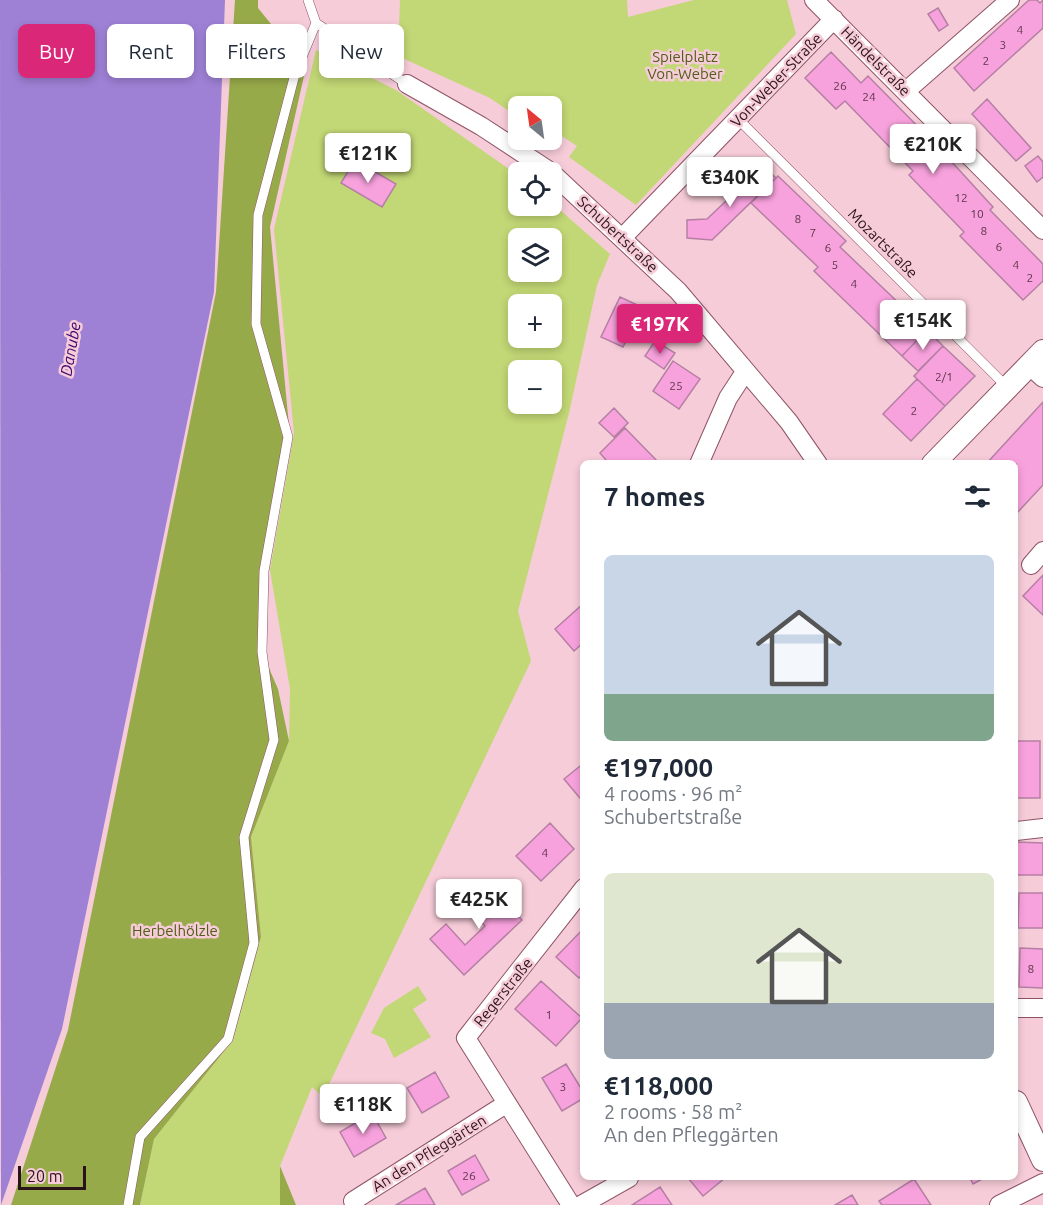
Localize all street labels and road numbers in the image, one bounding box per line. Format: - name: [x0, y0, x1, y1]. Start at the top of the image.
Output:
- street label: Händelstraße: [838, 23, 914, 99]
- street label: Von-Weber-Straße: [727, 30, 825, 130]
- street label: Schubertstraße: [574, 192, 662, 276]
- street label: Mozartstraße: [845, 205, 921, 281]
- street label: Regerstraße: [470, 954, 536, 1030]
- street label: An den Pfleggärten: [369, 1111, 489, 1195]

